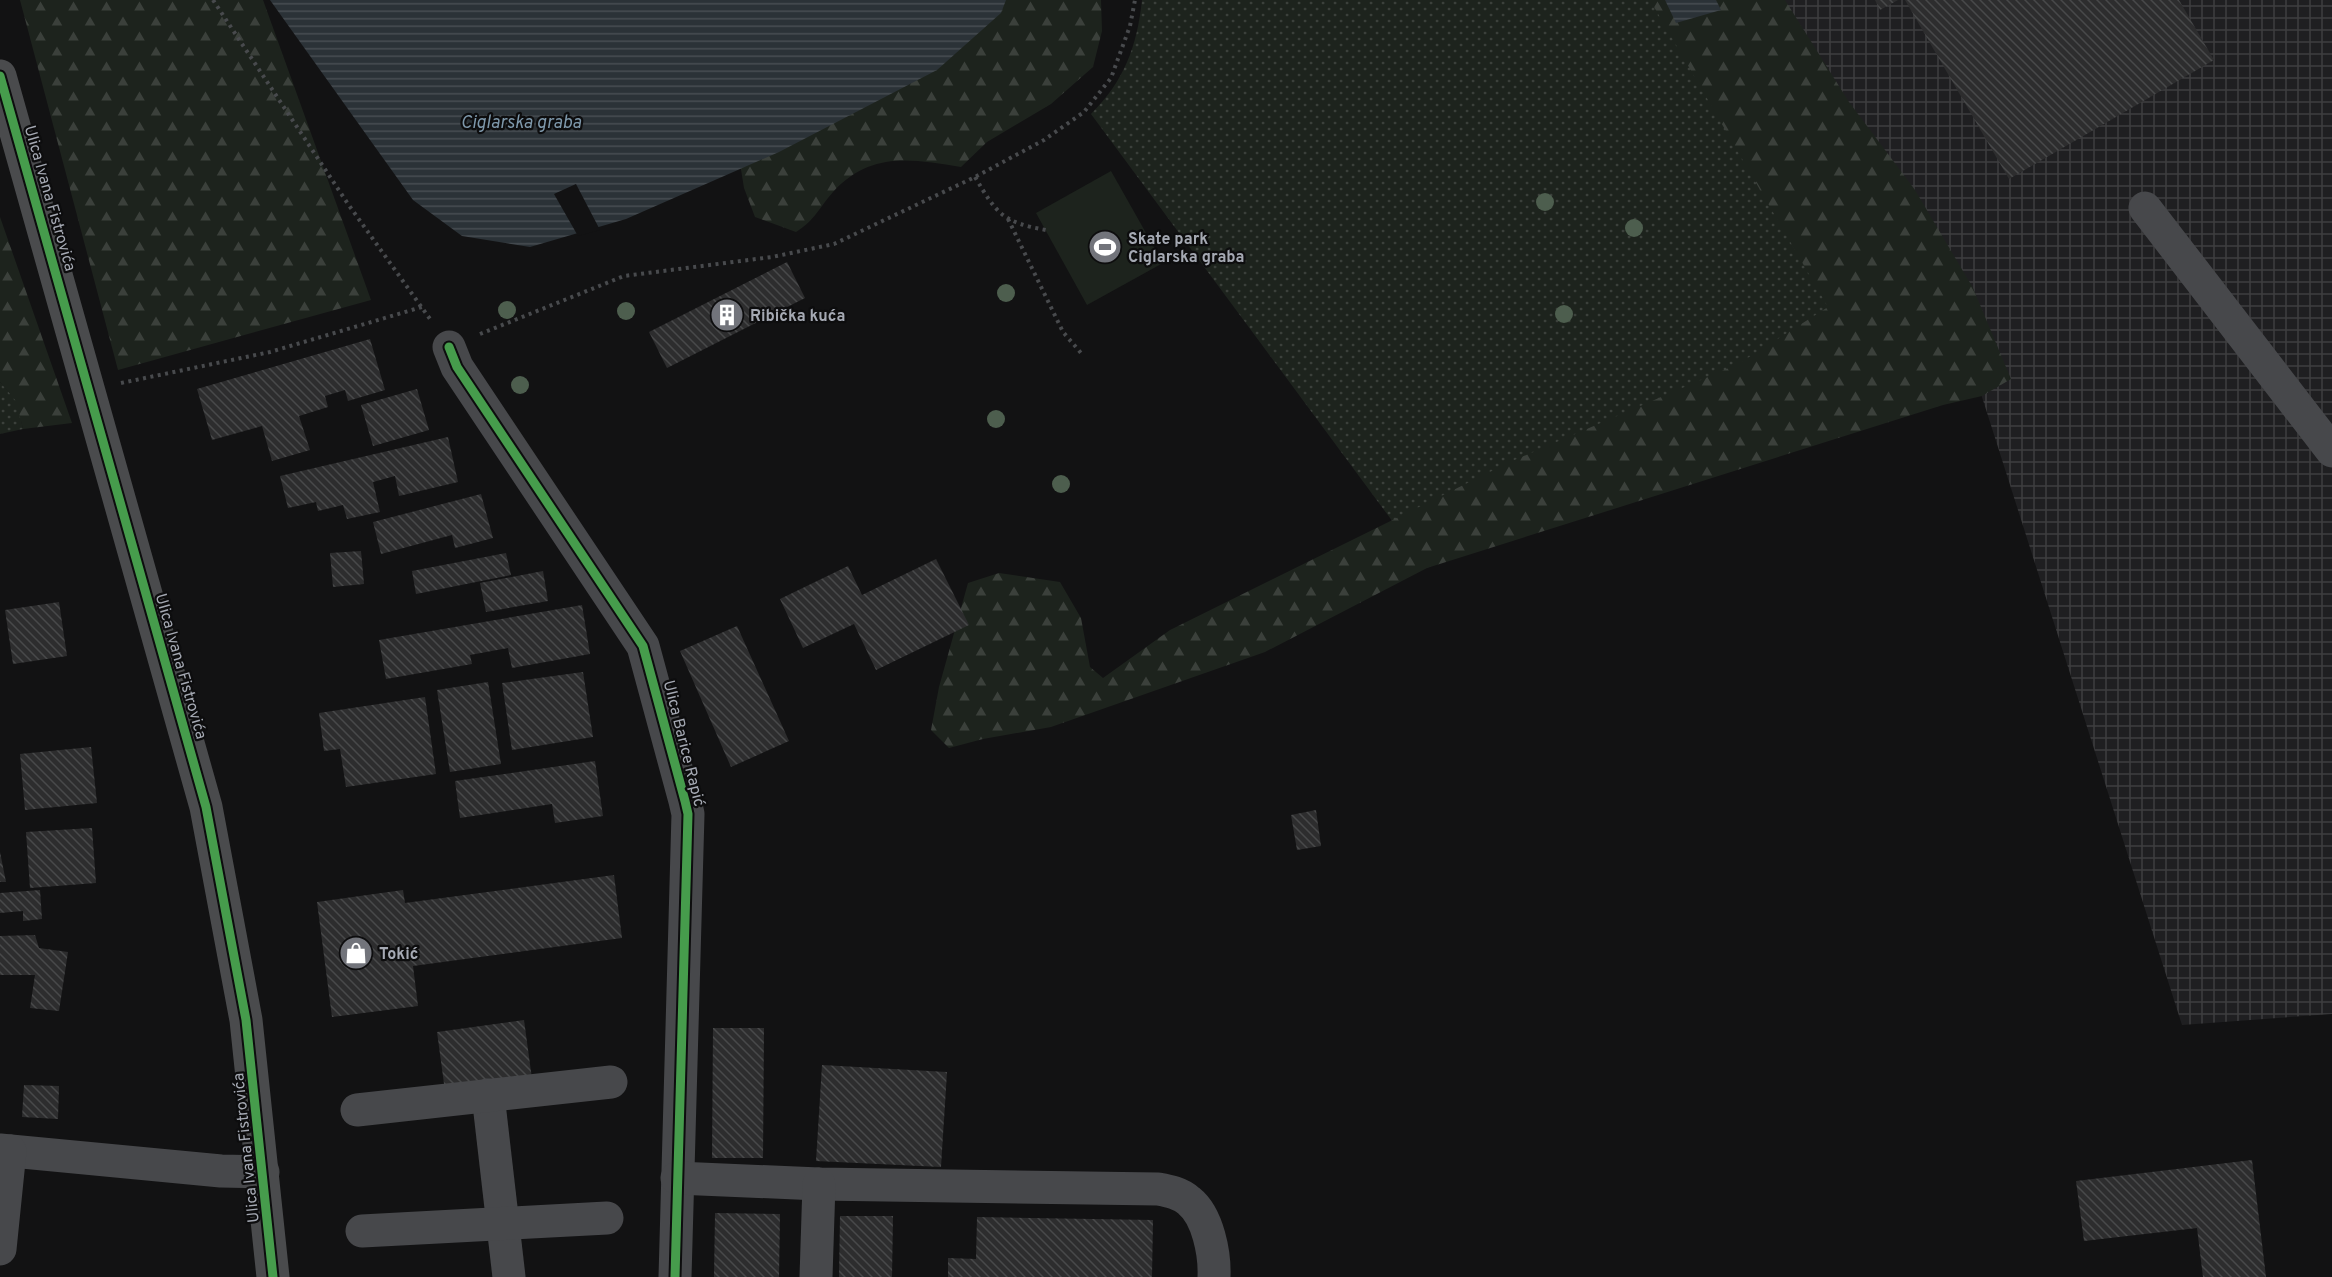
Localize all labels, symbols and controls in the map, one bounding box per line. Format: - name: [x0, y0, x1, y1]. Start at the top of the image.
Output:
- water label: Ciglarska graba: [461, 112, 582, 135]
- street label: Ulica Ivana Fistrovića: [19, 123, 79, 274]
- sports icon: Skate park Ciglarska graba: [1087, 229, 1123, 265]
- place label: Skate park Ciglarska graba: [1128, 230, 1245, 268]
- building icon: Ribička kuća: [709, 297, 745, 333]
- place label: Ribička kuća: [750, 307, 845, 327]
- street label: Ulica Ivana Fistrovića: [150, 591, 210, 742]
- street label: Ulica Barice Rapić: [658, 678, 708, 809]
- shop icon: Tokić: [338, 935, 374, 971]
- place label: Tokić: [379, 945, 418, 965]
- street label: Ulica Ivana Fistrovića: [229, 1072, 265, 1224]

